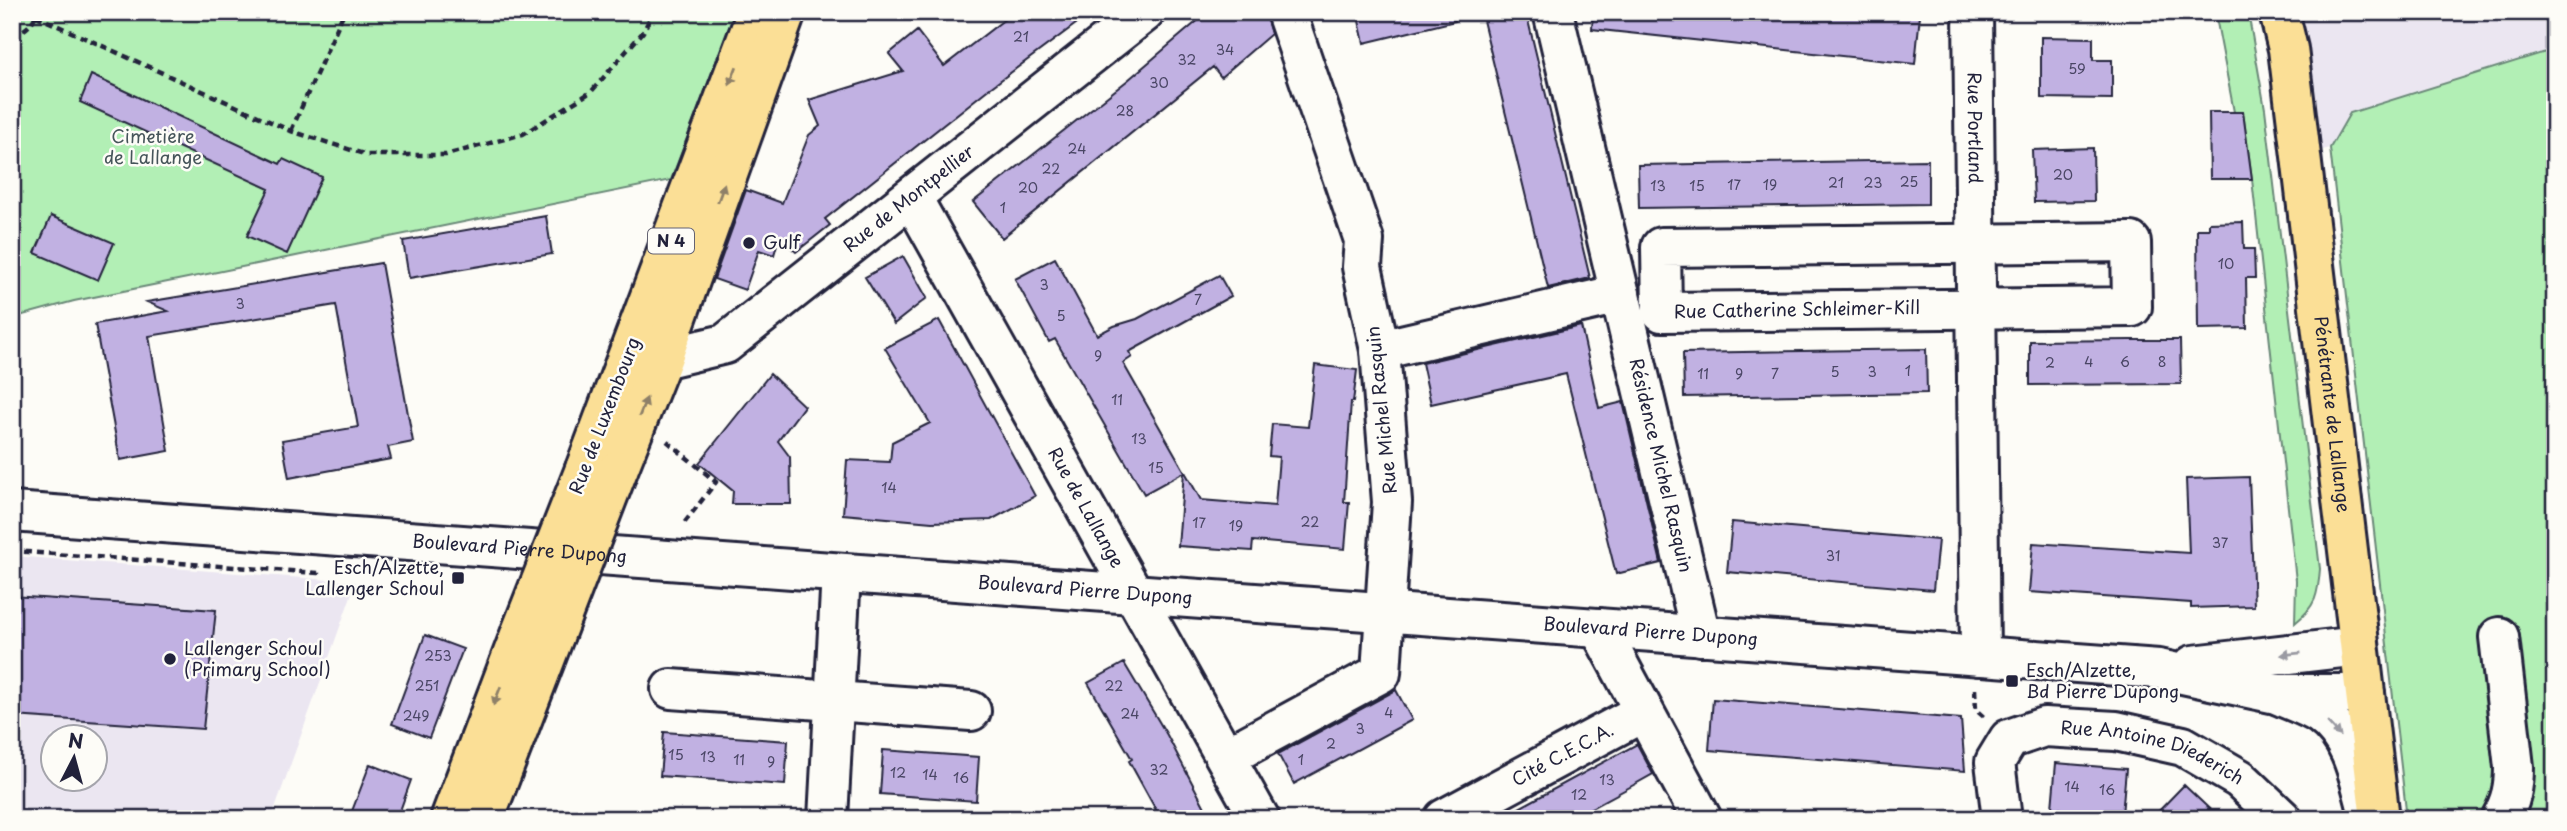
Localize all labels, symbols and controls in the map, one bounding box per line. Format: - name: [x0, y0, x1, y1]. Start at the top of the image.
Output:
- house number: 21: [1013, 26, 1029, 47]
- house number: 34: [1216, 39, 1234, 60]
- house number: 32: [1178, 49, 1196, 70]
- house number: 59: [2068, 58, 2086, 79]
- one-way arrow: [728, 66, 739, 87]
- house number: 30: [1149, 72, 1169, 93]
- street label: Rue Portland: [1962, 72, 1990, 184]
- house number: 28: [1116, 100, 1134, 121]
- park label: Cimetière de Lallange: [104, 122, 202, 170]
- street label: Rue de Montpellier: [837, 137, 980, 258]
- house number: 24: [1068, 138, 1086, 159]
- house number: 22: [1042, 158, 1060, 179]
- house number: 20: [2053, 164, 2073, 185]
- house number: 25: [1900, 171, 1918, 192]
- house number: 21: [1828, 172, 1844, 193]
- house number: 23: [1864, 172, 1882, 193]
- house number: 17: [1727, 174, 1741, 195]
- house number: 19: [1763, 174, 1777, 195]
- house number: 13: [1650, 175, 1666, 196]
- house number: 15: [1689, 175, 1705, 196]
- house number: 20: [1018, 177, 1038, 198]
- one-way arrow: [716, 183, 727, 204]
- house number: 1: [1000, 197, 1006, 218]
- place label: Gulf: [763, 228, 802, 255]
- road number: N 4: [648, 229, 694, 254]
- marker: Gulf: [741, 235, 757, 251]
- house number: 10: [2218, 253, 2234, 274]
- house number: 3: [1039, 274, 1049, 295]
- house number: 7: [1194, 289, 1202, 310]
- house number: 3: [235, 293, 245, 314]
- street label: Rue Catherine Schleimer-Kill: [1674, 293, 1920, 324]
- house number: 5: [1056, 305, 1066, 326]
- street label: Pénétrante de Lallange: [2308, 314, 2358, 514]
- street label: Rue Michel Rasquin: [1358, 325, 1403, 495]
- street label: Rue de Luxembourg: [561, 333, 646, 498]
- house number: 9: [1094, 345, 1102, 366]
- house number: 4: [2084, 351, 2094, 372]
- house number: 6: [2120, 351, 2130, 372]
- house number: 8: [2158, 351, 2166, 372]
- house number: 2: [2045, 352, 2055, 373]
- street label: Résidence Michel Rasquin: [1624, 355, 1700, 575]
- house number: 1: [1905, 360, 1911, 381]
- house number: 5: [1830, 361, 1840, 382]
- house number: 3: [1867, 361, 1877, 382]
- house number: 11: [1697, 363, 1709, 384]
- house number: 9: [1735, 363, 1743, 384]
- house number: 7: [1771, 363, 1779, 384]
- house number: 11: [1111, 389, 1123, 410]
- one-way arrow: [638, 396, 649, 417]
- house number: 13: [1131, 428, 1147, 449]
- street label: Rue de Lallange: [1042, 442, 1132, 572]
- house number: 15: [1148, 457, 1164, 478]
- house number: 14: [881, 477, 897, 498]
- house number: 22: [1301, 511, 1319, 532]
- house number: 17: [1192, 512, 1206, 533]
- house number: 19: [1229, 515, 1243, 536]
- street label: Boulevard Pierre Dupong: [411, 526, 628, 569]
- house number: 37: [2212, 532, 2229, 553]
- house number: 31: [1826, 545, 1840, 566]
- place label: Esch/Alzette, Lallenger Schoul: [305, 553, 444, 601]
- street label: Boulevard Pierre Dupong: [977, 568, 1194, 610]
- marker: Esch/Alzette, Lallenger Schoul: [450, 570, 466, 586]
- street label: Boulevard Pierre Dupong: [1542, 609, 1759, 652]
- place label: Lallenger Schoul (Primary School): [184, 634, 331, 682]
- house number: 253: [424, 645, 452, 666]
- one-way arrow: [2280, 649, 2302, 660]
- marker: Lallenger Schoul (Primary School): [162, 651, 178, 667]
- place label: Esch/Alzette, Bd Pierre Dupong: [2026, 656, 2179, 704]
- marker: Esch/Alzette, Bd Pierre Dupong: [2004, 673, 2020, 689]
- house number: 251: [415, 675, 439, 696]
- house number: 22: [1105, 675, 1123, 696]
- one-way arrow: [491, 685, 502, 706]
- house number: 4: [1384, 702, 1394, 723]
- house number: 24: [1121, 703, 1139, 724]
- house number: 249: [403, 705, 429, 726]
- street label: Rue Antoine Diederich: [2060, 713, 2249, 790]
- street label: Cité C.E.C.A.: [1506, 715, 1618, 792]
- house number: 3: [1355, 718, 1365, 739]
- one-way arrow: [2326, 720, 2342, 738]
- north arrow: [38, 722, 108, 792]
- text: N: [67, 725, 85, 755]
- house number: 2: [1326, 733, 1336, 754]
- house number: 15: [668, 744, 684, 765]
- house number: 13: [700, 746, 716, 767]
- house number: 11: [733, 749, 745, 770]
- house number: 1: [1298, 749, 1304, 770]
- house number: 9: [767, 751, 775, 772]
- house number: 32: [1150, 759, 1168, 780]
- house number: 12: [890, 762, 906, 783]
- house number: 14: [922, 764, 938, 785]
- house number: 16: [953, 767, 969, 788]
- house number: 13: [1599, 769, 1615, 790]
- house number: 14: [2064, 776, 2080, 797]
- house number: 16: [2099, 779, 2115, 800]
- house number: 12: [1571, 784, 1587, 805]

